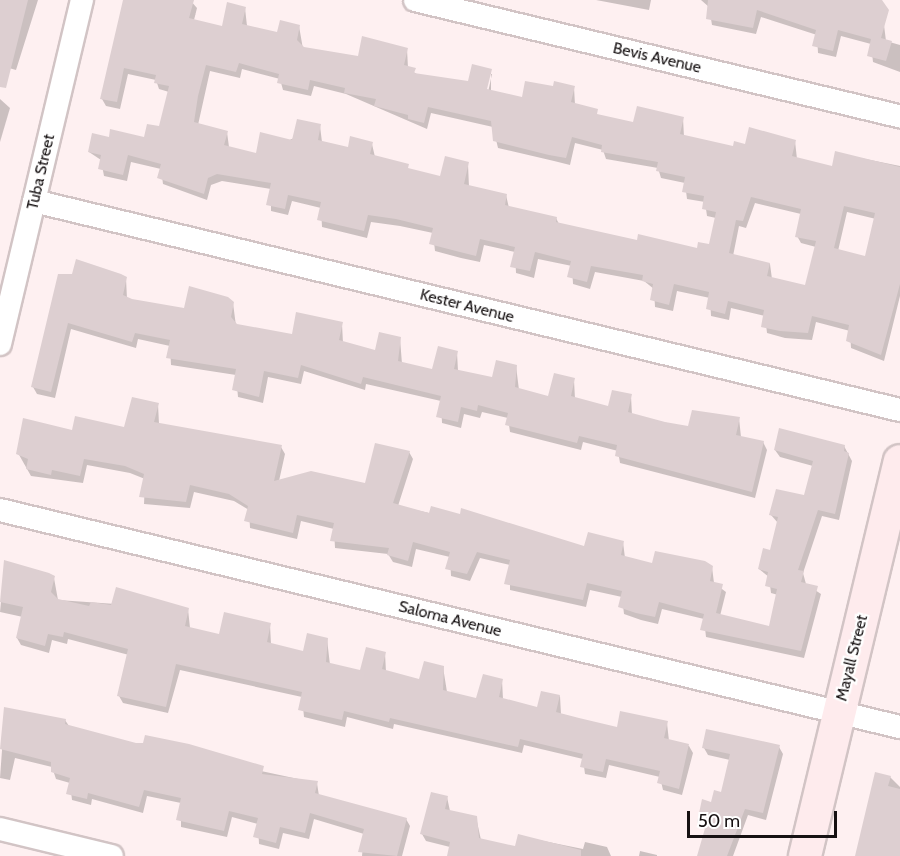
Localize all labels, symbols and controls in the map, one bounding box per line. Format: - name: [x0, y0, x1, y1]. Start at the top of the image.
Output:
- street label: Bevis Avenue: [611, 39, 703, 77]
- street label: Tuba Street: [23, 132, 59, 212]
- street label: Kester Avenue: [418, 285, 516, 327]
- street label: Saloma Avenue: [396, 597, 504, 641]
- street label: Mayall Street: [832, 613, 872, 703]
- scale bar: [690, 799, 840, 837]
- text: 50 m: [698, 810, 740, 832]

